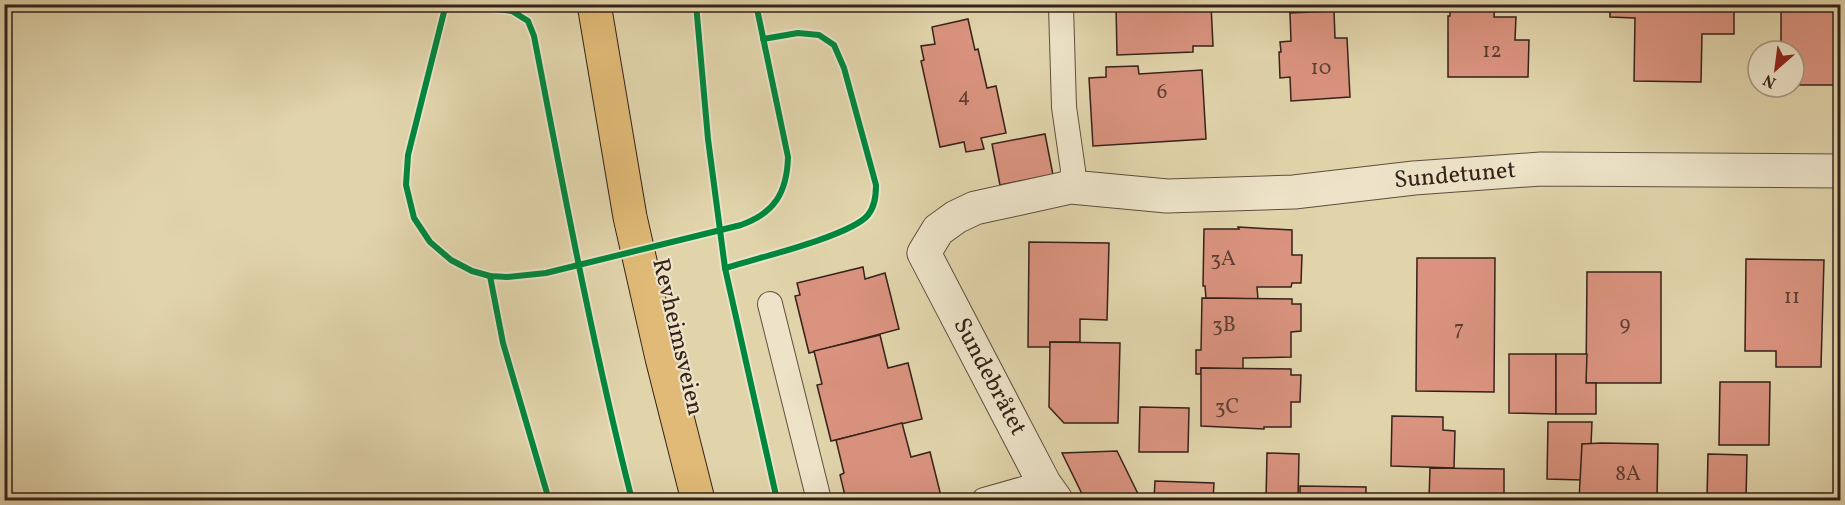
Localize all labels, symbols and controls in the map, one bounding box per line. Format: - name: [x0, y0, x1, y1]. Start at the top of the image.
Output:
- house number: 12: [1482, 37, 1502, 66]
- north arrow: [1746, 39, 1806, 99]
- house number: 10: [1311, 54, 1331, 83]
- text: N: [1759, 68, 1780, 93]
- house number: 6: [1157, 78, 1167, 107]
- house number: 4: [958, 82, 970, 111]
- street label: Sundetunet: [1393, 154, 1517, 198]
- house number: 3A: [1210, 245, 1236, 274]
- street label: Revheimsveien: [642, 255, 712, 419]
- house number: 11: [1784, 283, 1800, 312]
- house number: 9: [1620, 310, 1631, 339]
- house number: 3B: [1212, 311, 1236, 340]
- street label: Sundebråtet: [944, 312, 1034, 442]
- house number: 7: [1454, 315, 1464, 344]
- house number: 3C: [1215, 393, 1239, 422]
- house number: 8A: [1615, 460, 1641, 489]

